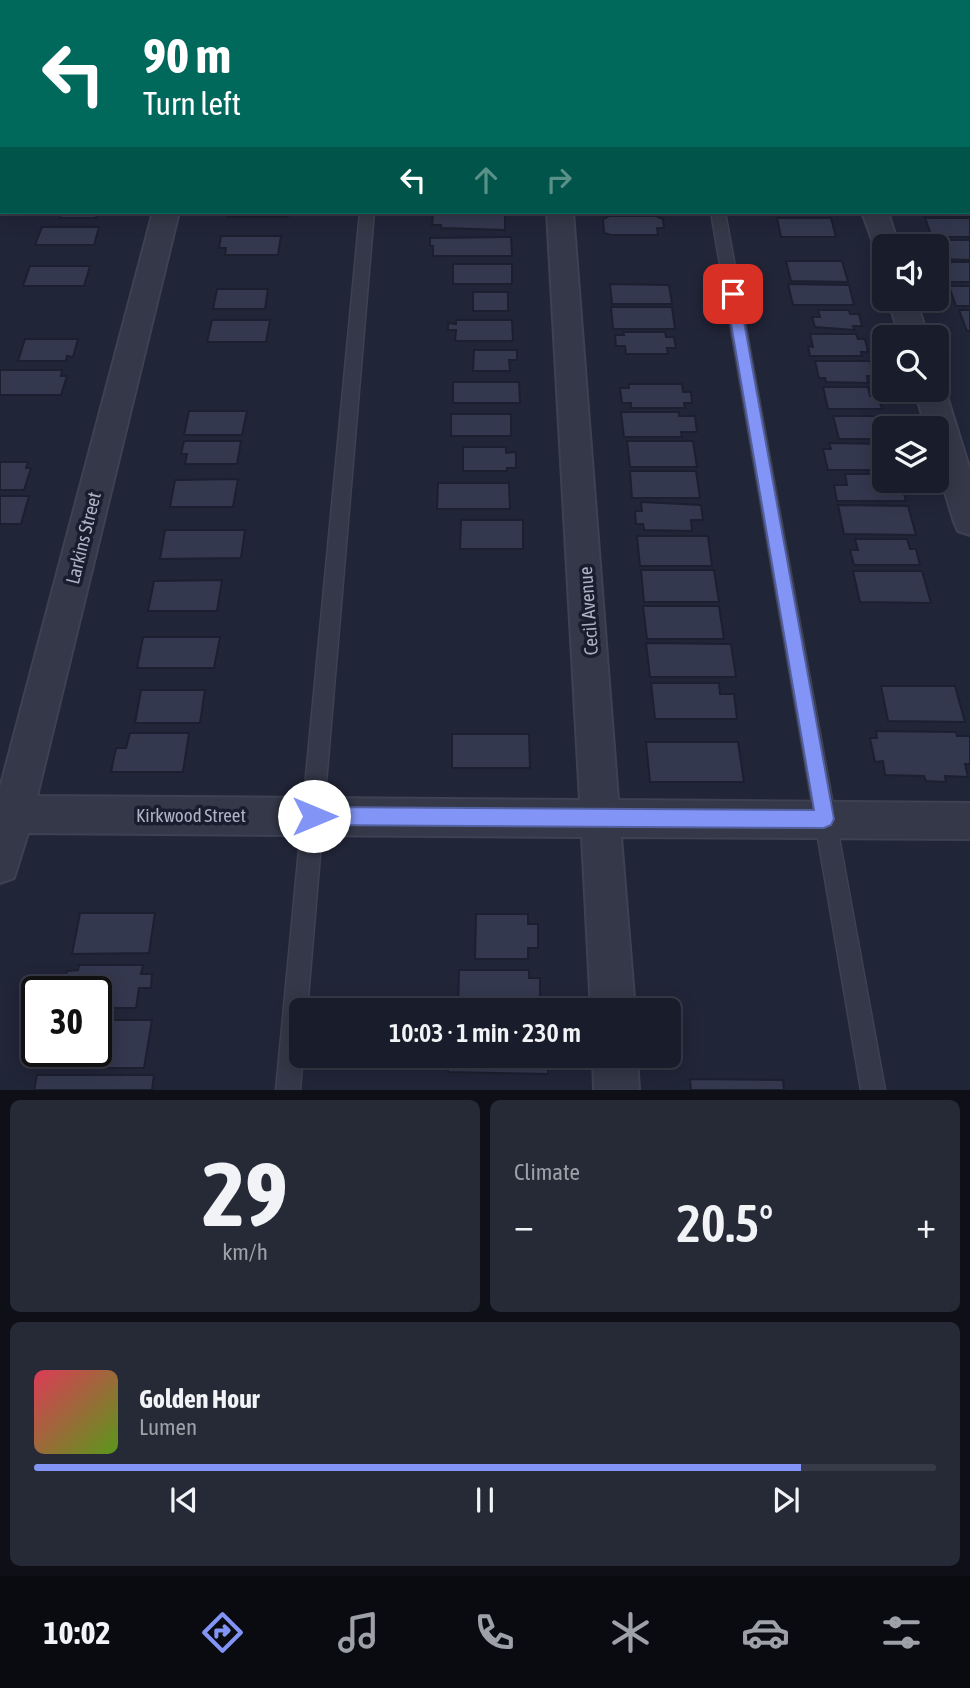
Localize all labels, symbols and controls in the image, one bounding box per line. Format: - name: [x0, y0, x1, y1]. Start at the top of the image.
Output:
- text: 90 m: [143, 27, 231, 83]
- icon: left: [28, 28, 119, 119]
- text: Turn left: [143, 85, 241, 122]
- icon: left: [394, 161, 432, 199]
- icon: ahead: [467, 161, 505, 199]
- icon: right: [540, 161, 578, 199]
- map controls: [872, 234, 949, 493]
- button: sound: [872, 234, 949, 311]
- pin: [703, 264, 763, 324]
- icon: arrive: [714, 275, 752, 313]
- button: search: [872, 325, 949, 402]
- button: layers: [872, 416, 949, 493]
- street label: Larkins Street: [61, 490, 105, 586]
- street label: Cecil Avenue: [574, 566, 602, 656]
- position arrow: [277, 779, 351, 853]
- street label: Kirkwood Street: [136, 804, 246, 826]
- speed limit sign: 30: [21, 976, 112, 1067]
- text: 10:03 · 1 min · 230 m: [389, 1018, 581, 1048]
- text: 29: [202, 1141, 288, 1245]
- text: Climate: [514, 1159, 580, 1185]
- text: 20.5°: [677, 1193, 773, 1253]
- text: −: [514, 1203, 534, 1246]
- text: +: [916, 1203, 936, 1246]
- text: km/h: [222, 1239, 268, 1265]
- text: Golden Hour: [139, 1384, 259, 1414]
- text: Lumen: [139, 1414, 197, 1440]
- icon: previous: [165, 1481, 203, 1519]
- icon: pause: [466, 1481, 504, 1519]
- icon: next: [767, 1481, 805, 1519]
- icon: directions: [198, 1608, 247, 1657]
- icon: music: [334, 1608, 383, 1657]
- icon: phone: [470, 1608, 519, 1657]
- icon: climate: [606, 1608, 655, 1657]
- icon: car: [741, 1608, 790, 1657]
- icon: filters: [877, 1608, 926, 1657]
- text: 10:02: [43, 1614, 111, 1651]

